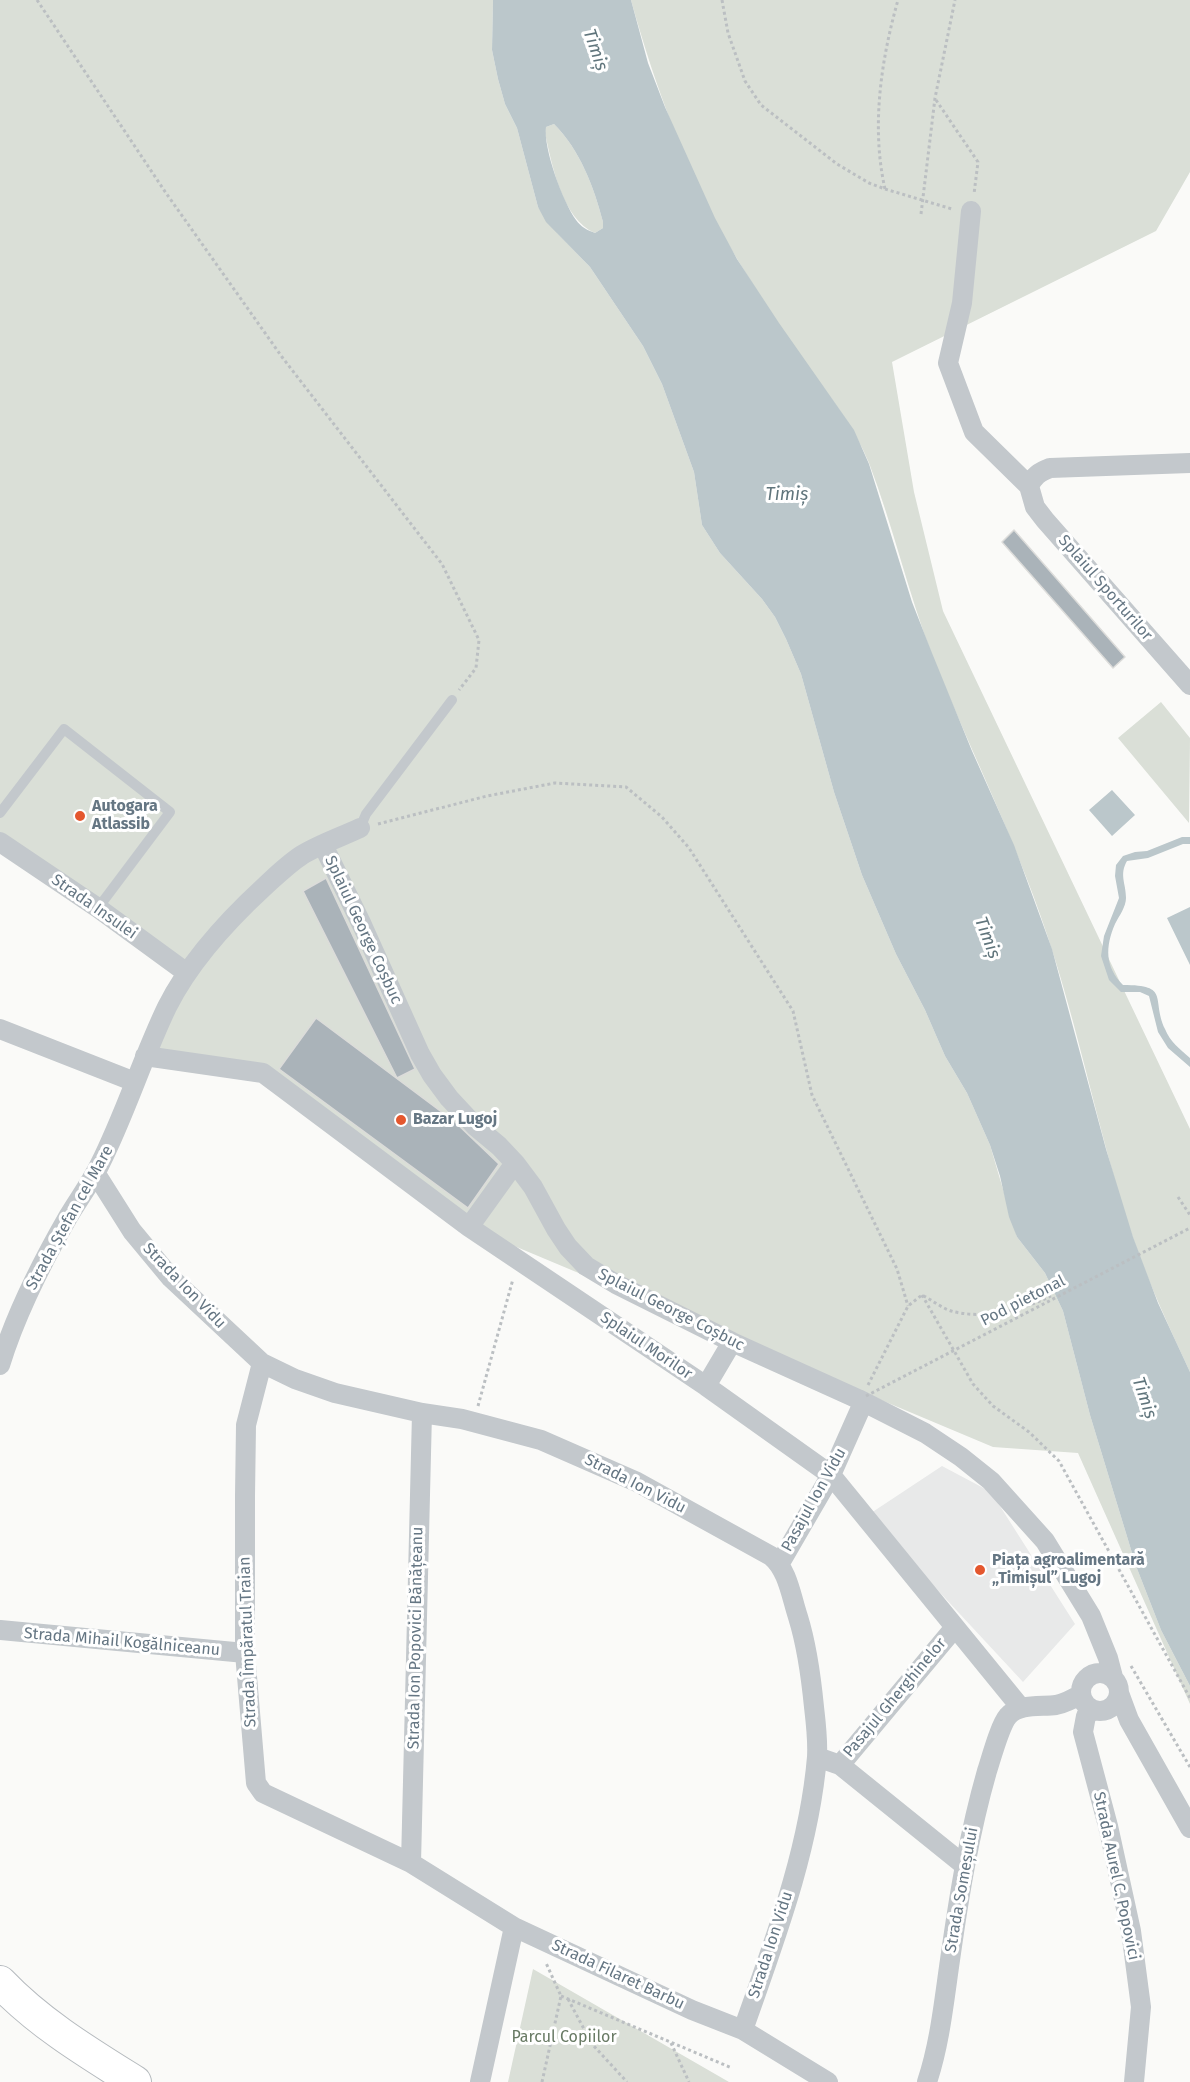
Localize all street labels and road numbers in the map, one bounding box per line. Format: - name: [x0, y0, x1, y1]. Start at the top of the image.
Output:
- street label: Splaiul Sporturilor: [1054, 531, 1156, 645]
- street label: Splaiul George Coșbuc: [320, 853, 406, 1007]
- street label: Strada Insulei: [48, 870, 140, 944]
- street label: Strada Ștefan cel Mare: [22, 1142, 118, 1294]
- street label: Strada Ion Vidu: [138, 1239, 230, 1333]
- street label: Splaiul George Coșbuc: [595, 1265, 747, 1355]
- street label: Pod pietonal: [978, 1272, 1068, 1330]
- street label: Splaiul Morilor: [596, 1308, 696, 1384]
- street label: Pasajul Ion Vidu: [778, 1445, 850, 1555]
- street label: Strada Ion Vidu: [581, 1450, 689, 1518]
- street label: Strada Ion Popovici Bănățeanu: [404, 1526, 428, 1750]
- street label: Strada Împăratul Traian: [235, 1556, 261, 1728]
- street label: Strada Mihail Kogălniceanu: [23, 1624, 221, 1660]
- street label: Pasajul Gherghinelor: [839, 1634, 951, 1762]
- street label: Strada Aurel C. Popovici: [1089, 1790, 1143, 1962]
- street label: Strada Someșului: [942, 1826, 982, 1954]
- street label: Strada Ion Vidu: [745, 1889, 797, 2001]
- street label: Strada Filaret Barbu: [549, 1936, 687, 2014]

